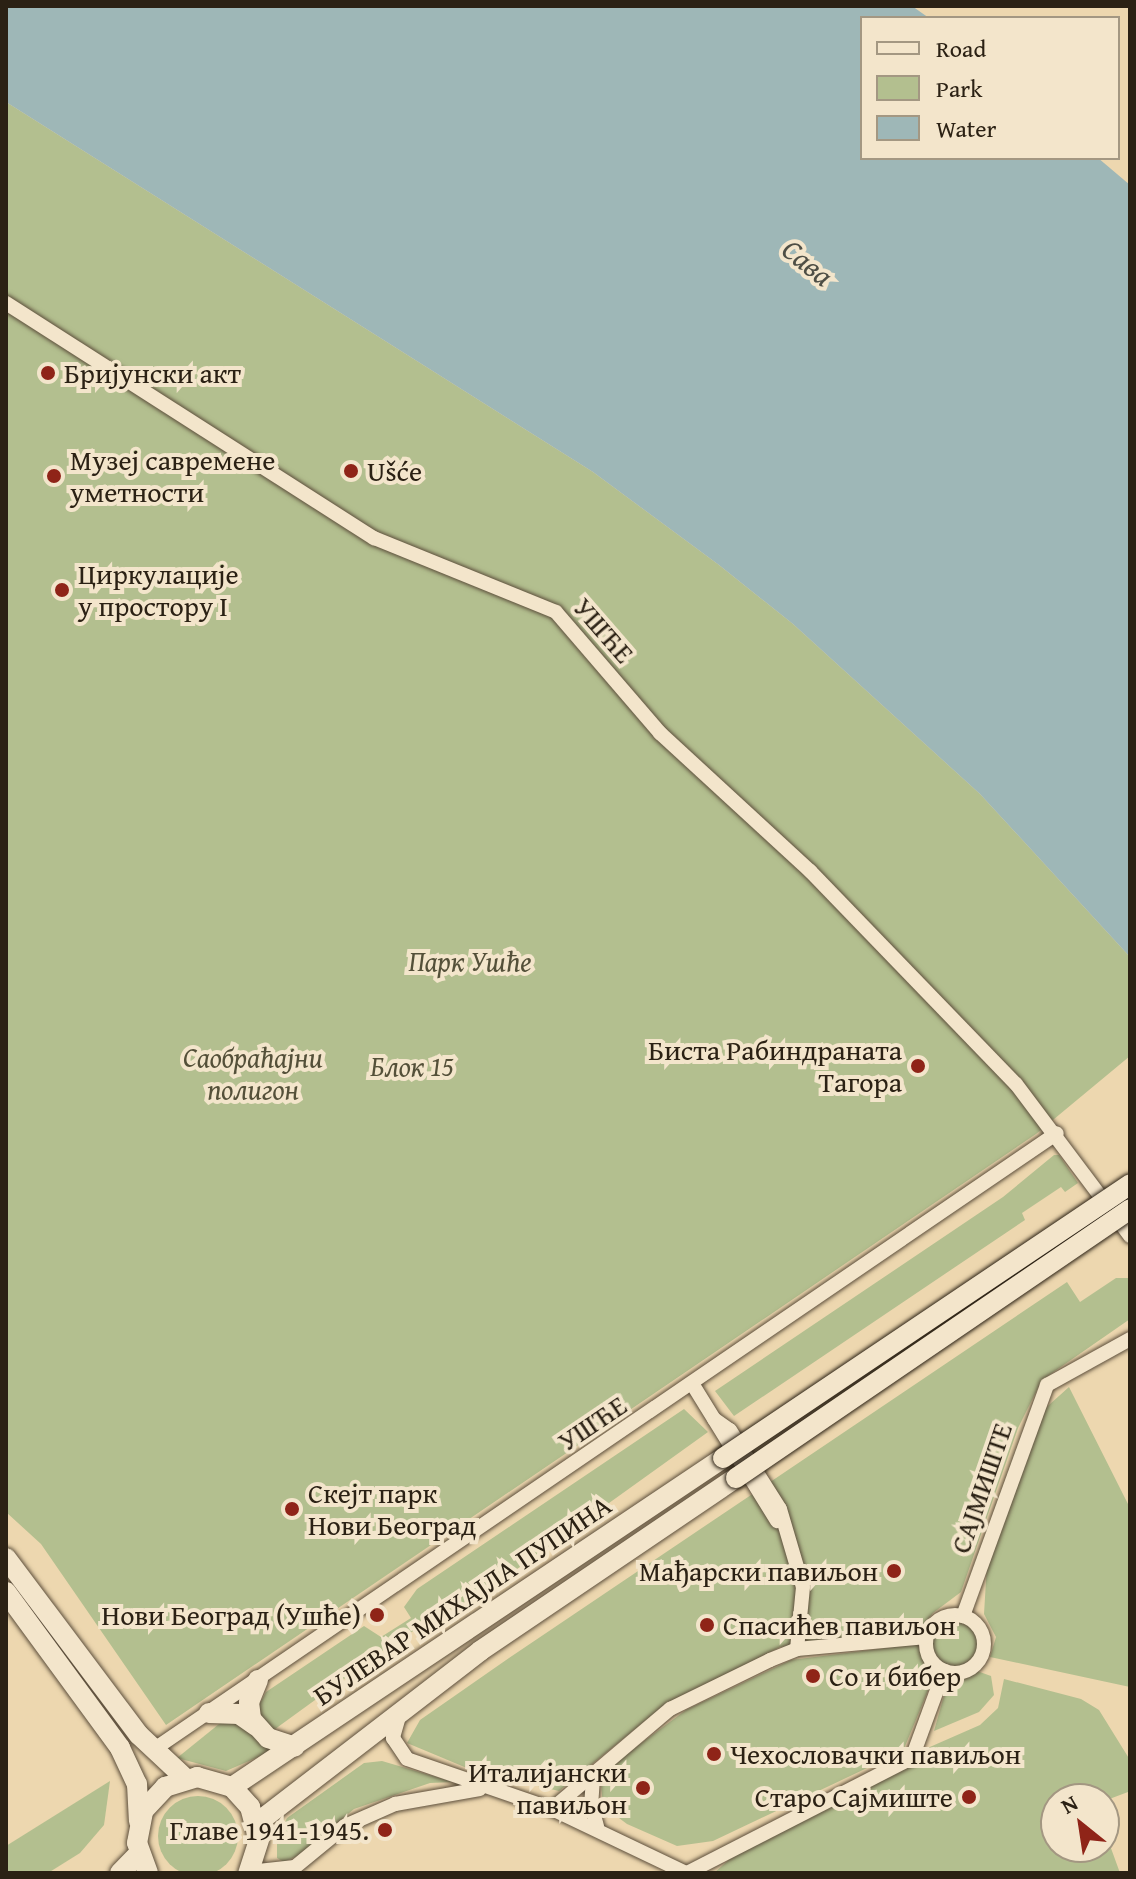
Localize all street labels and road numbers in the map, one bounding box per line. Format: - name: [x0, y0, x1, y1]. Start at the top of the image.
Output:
- street label: УШЋЕ: [567, 591, 641, 669]
- street label: УШЋЕ: [551, 1388, 633, 1458]
- street label: САЈМИШТЕ: [943, 1419, 1019, 1557]
- street label: БУЛЕВАР МИХАЈЛА ПУПИНА: [307, 1488, 617, 1712]

